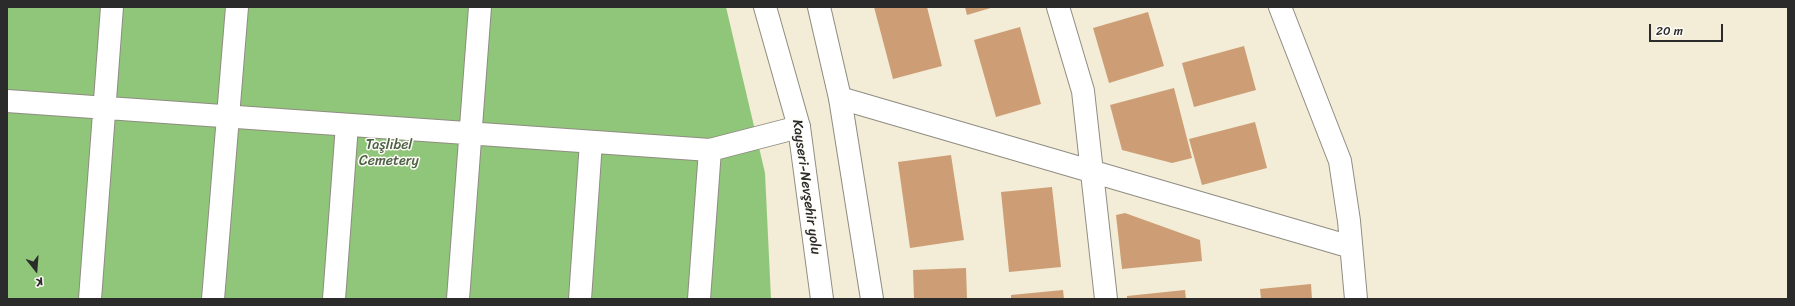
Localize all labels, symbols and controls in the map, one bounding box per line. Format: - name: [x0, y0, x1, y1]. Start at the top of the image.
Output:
- scale bar: [1651, 16, 1725, 42]
- text: 20 m: [1656, 20, 1683, 42]
- street label: Kayseri-Nevşehir yolu: [788, 118, 824, 256]
- park label: Taşlıbel Cemetery: [359, 137, 419, 170]
- north arrow: [16, 250, 56, 290]
- text: K: [34, 272, 46, 292]

